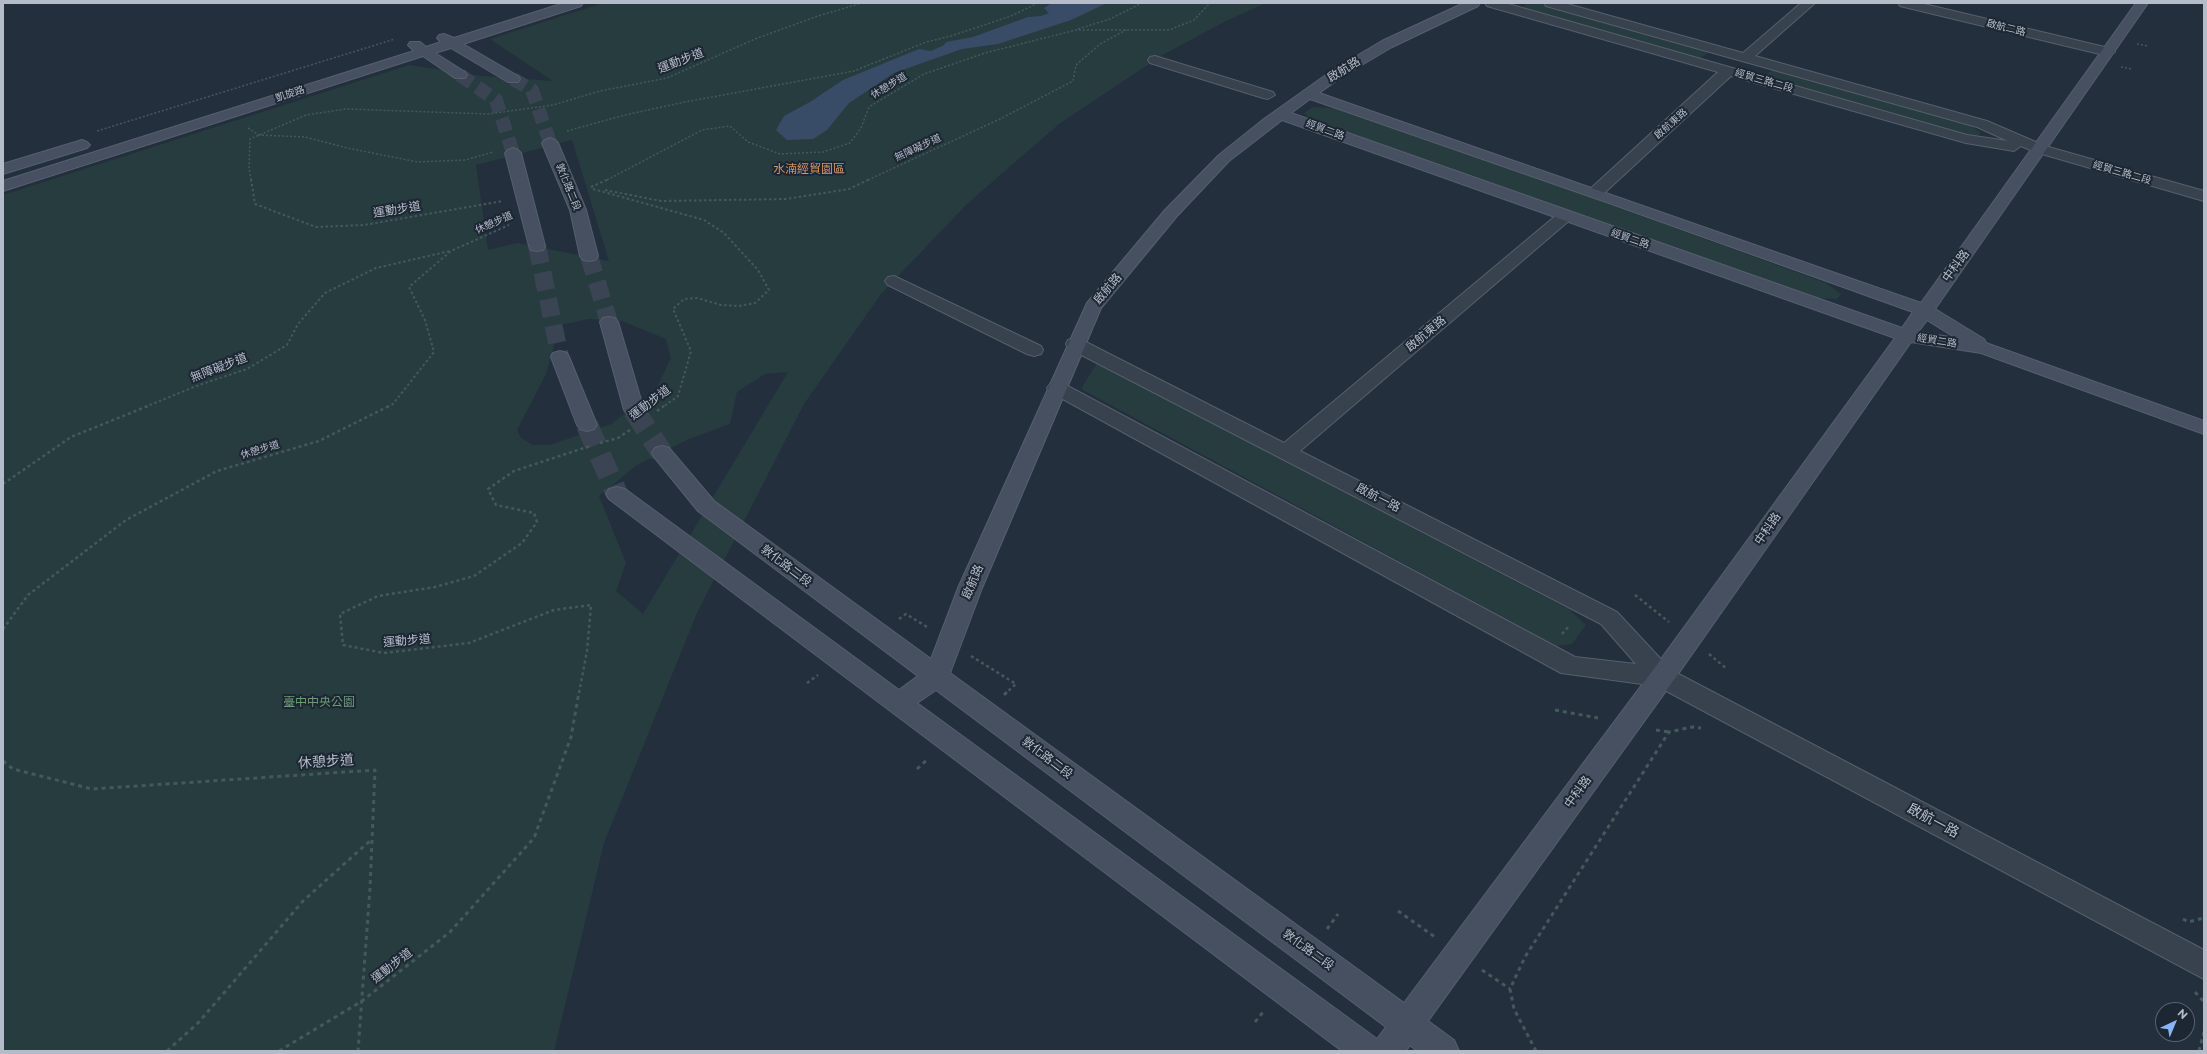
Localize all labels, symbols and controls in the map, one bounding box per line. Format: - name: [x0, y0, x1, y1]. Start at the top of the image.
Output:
- street label: 啟航二路: [1985, 17, 2027, 39]
- street label: 運動步道: [656, 46, 706, 76]
- street label: 啟航路: [1325, 54, 1363, 86]
- street label: 經貿三路二段: [1734, 67, 1794, 95]
- street label: 休憩步道: [869, 71, 909, 101]
- street label: 凱旋路: [274, 84, 306, 104]
- street label: 啟航東路: [1652, 106, 1690, 142]
- street label: 經貿二路: [1304, 118, 1346, 142]
- street label: 無障礙步道: [893, 132, 943, 164]
- street label: 經貿三路二段: [2092, 159, 2152, 187]
- street label: 敦化路二段: [553, 162, 583, 212]
- district label: 水湳經貿園區: [773, 162, 845, 176]
- street label: 運動步道: [372, 199, 422, 221]
- street label: 休憩步道: [473, 209, 515, 237]
- street label: 經貿二路: [1609, 227, 1651, 251]
- street label: 中科路: [1940, 247, 1972, 285]
- street label: 啟航路: [1091, 271, 1125, 307]
- street label: 啟航東路: [1403, 313, 1449, 355]
- street label: 經貿二路: [1916, 332, 1958, 350]
- street label: 無障礙步道: [188, 351, 250, 385]
- street label: 運動步道: [626, 383, 674, 423]
- street label: 休憩步道: [239, 438, 281, 462]
- street label: 啟航一路: [1353, 481, 1403, 515]
- street label: 中科路: [1752, 510, 1784, 548]
- street label: 敦化路二段: [758, 542, 814, 590]
- street label: 啟航路: [959, 563, 987, 601]
- street label: 運動步道: [382, 632, 432, 650]
- park label: 臺中中央公園: [283, 695, 355, 709]
- street label: 敦化路二段: [1019, 734, 1075, 782]
- street label: 休憩步道: [297, 752, 355, 772]
- street label: 中科路: [1562, 773, 1594, 811]
- street label: 啟航一路: [1904, 800, 1962, 842]
- street label: 敦化路二段: [1279, 927, 1337, 973]
- street label: 運動步道: [369, 946, 415, 986]
- north arrow: [2155, 1002, 2195, 1042]
- text: N: [2175, 1006, 2191, 1022]

